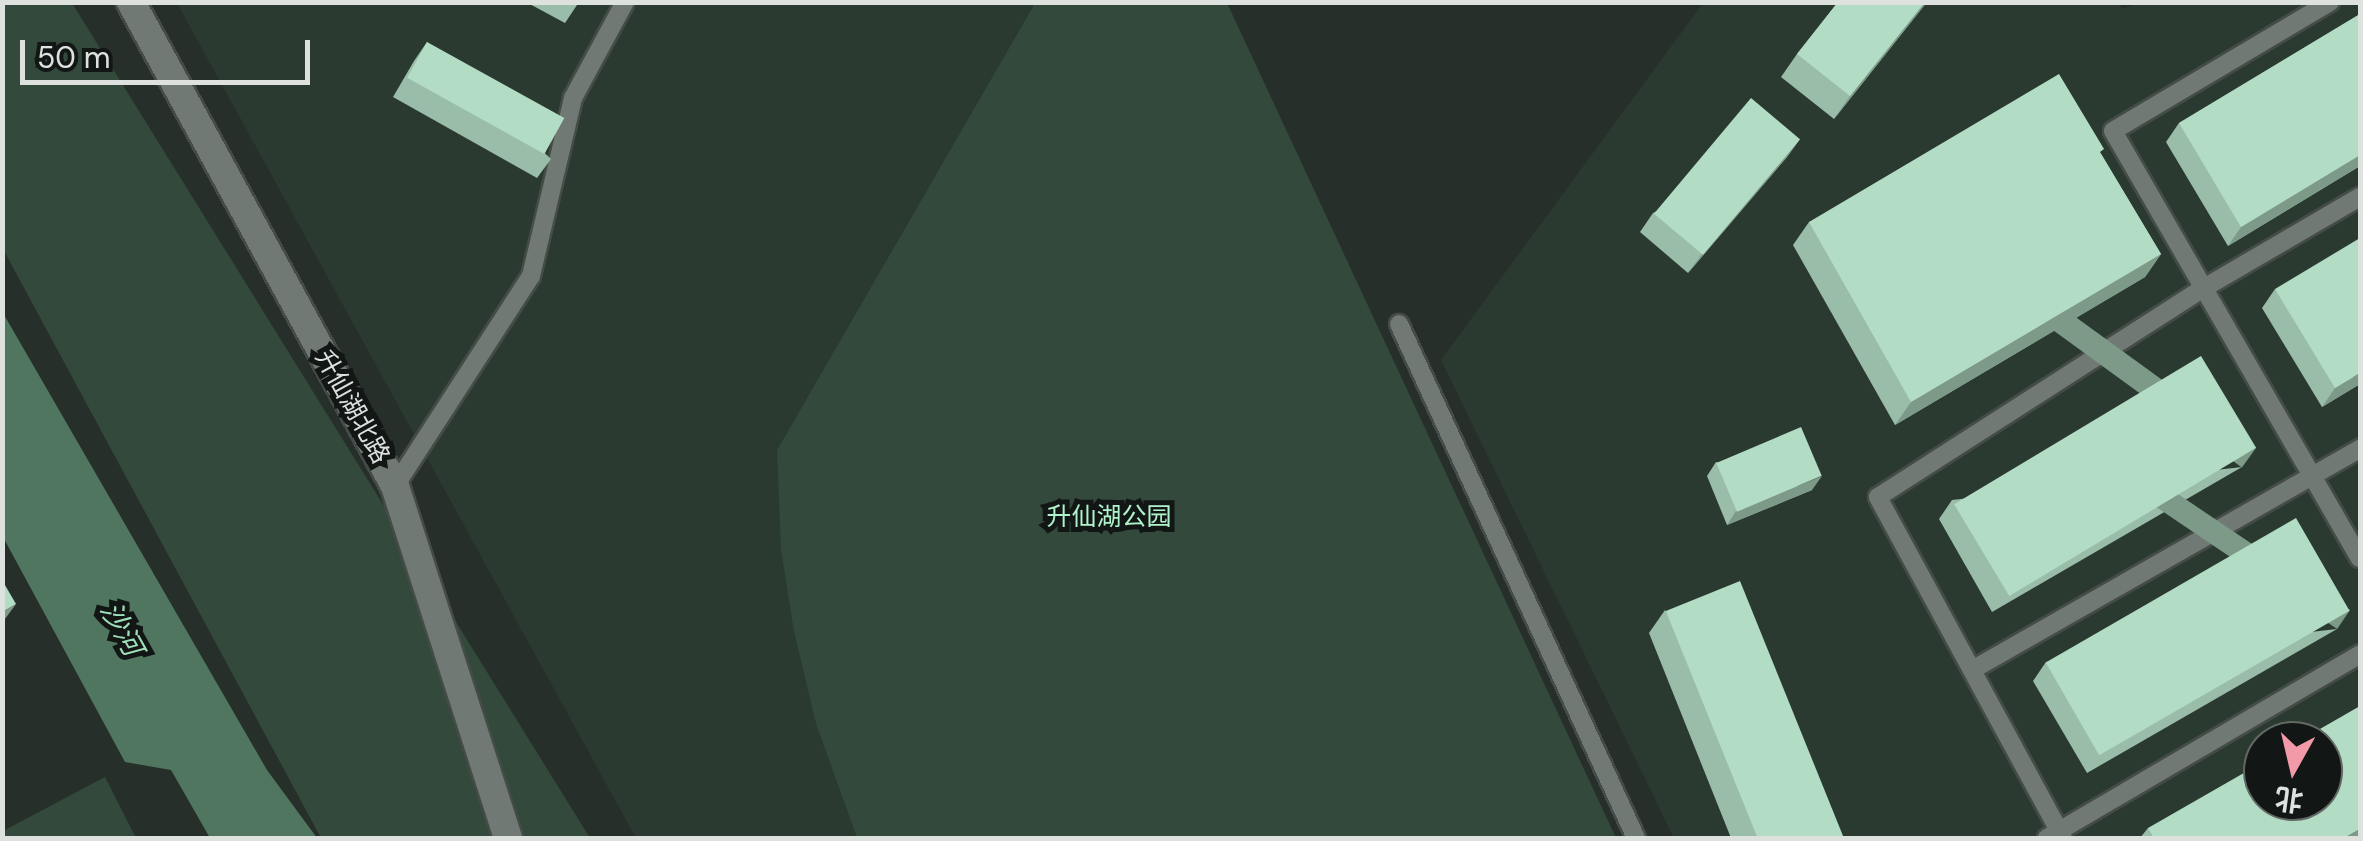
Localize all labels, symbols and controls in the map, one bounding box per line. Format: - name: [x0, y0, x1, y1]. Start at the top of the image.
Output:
- scale bar: [25, 20, 315, 82]
- text: 50 m: [37, 38, 111, 77]
- street label: 升仙湖北路: [309, 345, 395, 469]
- park label: 升仙湖公园: [1047, 502, 1171, 532]
- water label: 沙河: [93, 596, 149, 662]
- north arrow: [2243, 721, 2343, 821]
- text: 北: [2273, 779, 2305, 819]

